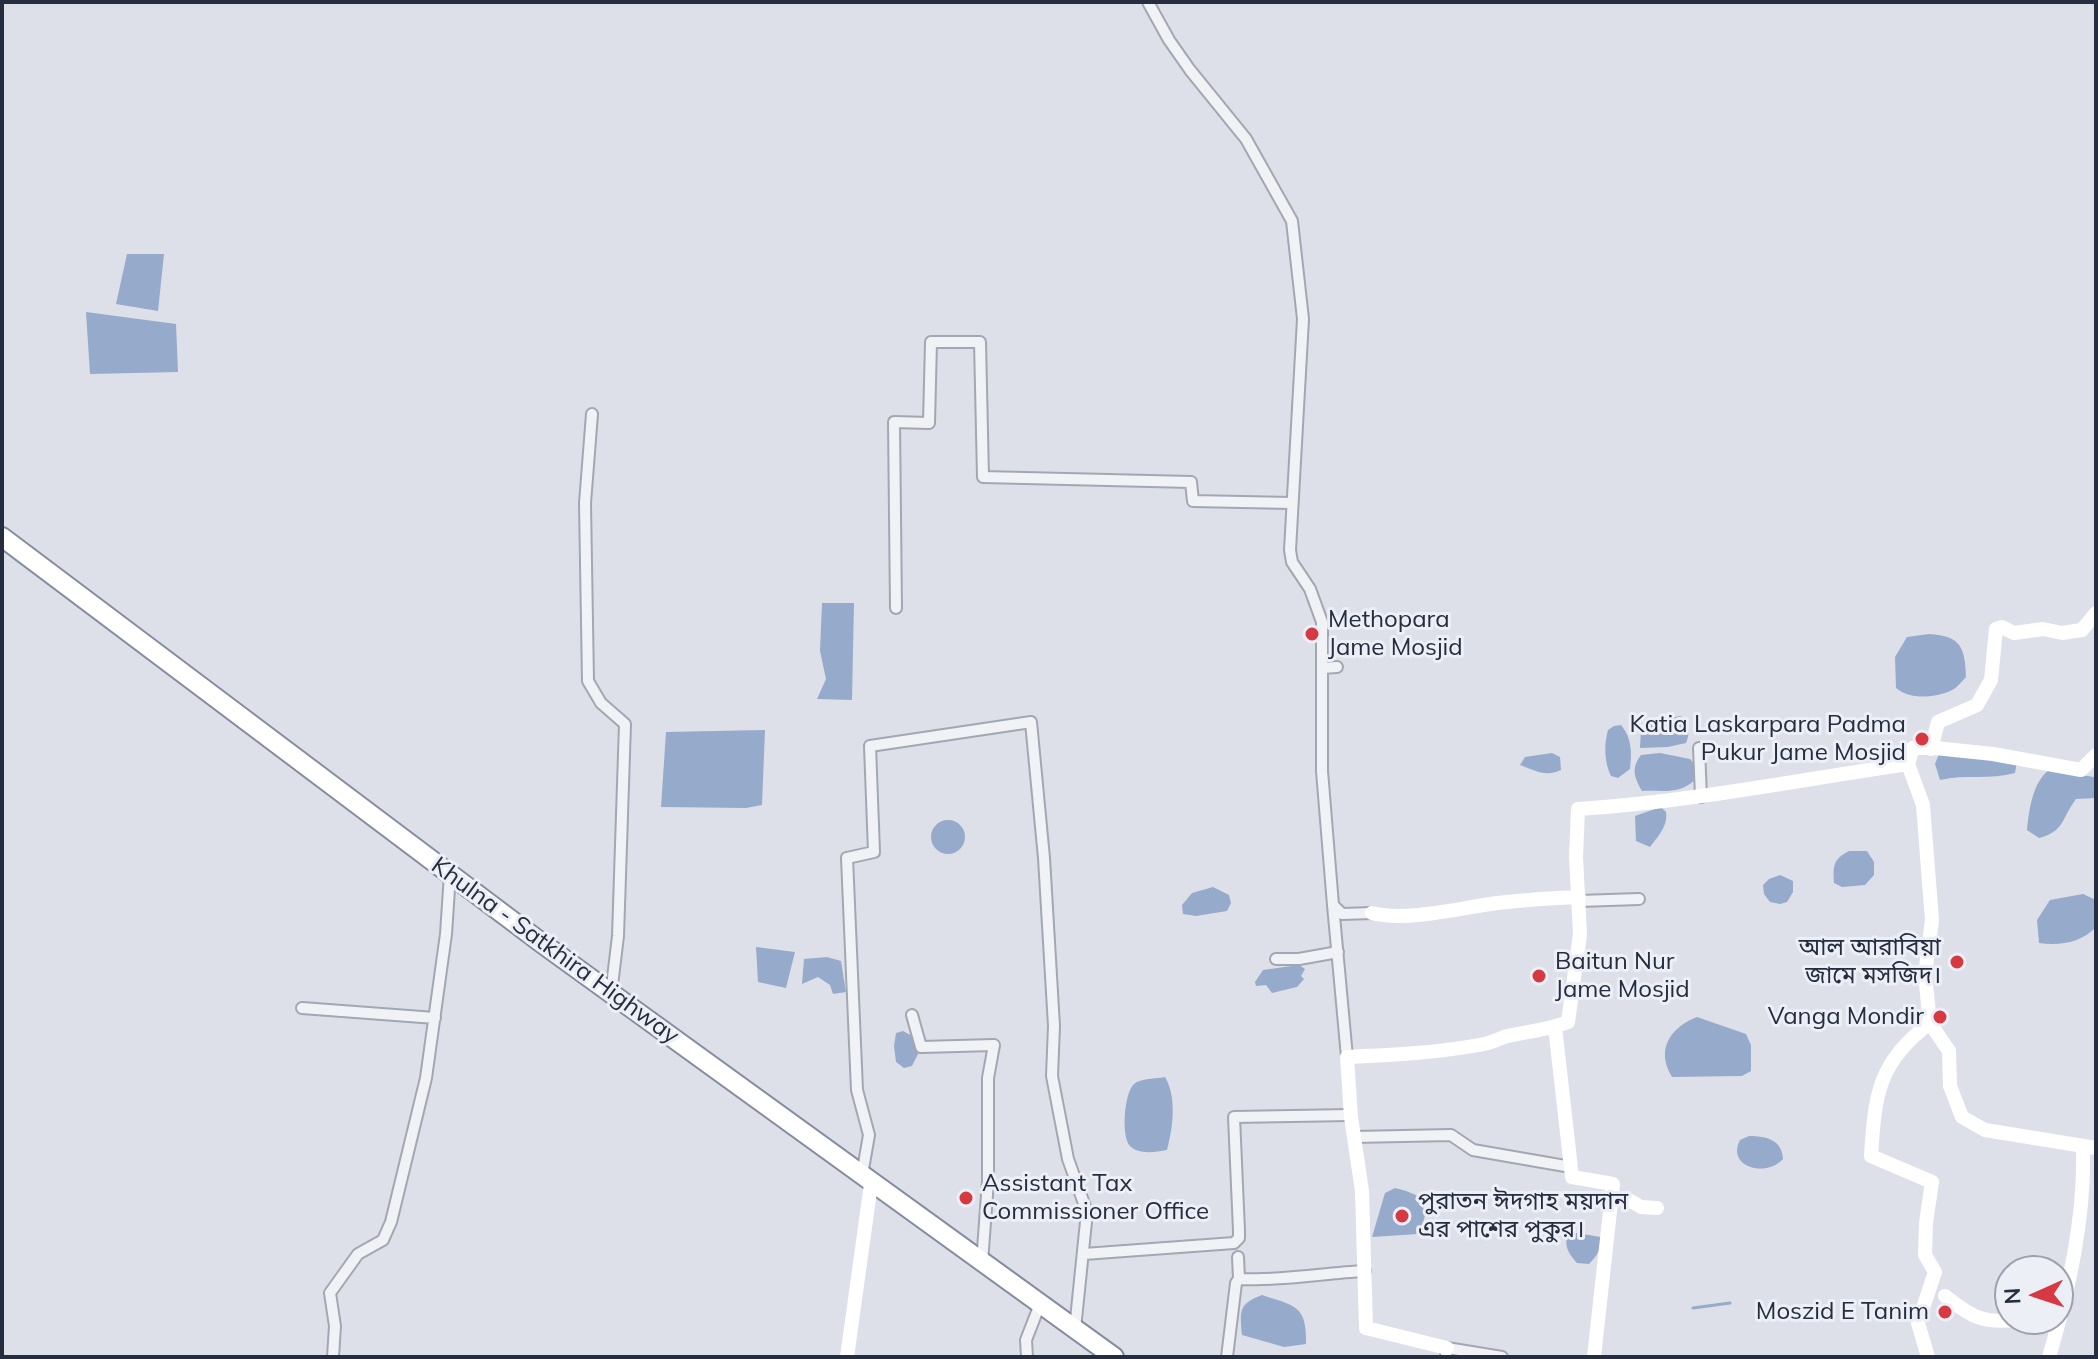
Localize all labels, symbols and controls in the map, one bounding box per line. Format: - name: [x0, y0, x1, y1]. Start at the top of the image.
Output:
- place label: Methopara Jame Mosjid: [1328, 606, 1463, 662]
- marker: Methopara Jame Mosjid: [1303, 625, 1321, 643]
- place label: Katia Laskarpara Padma Pukur Jame Mosjid: [1629, 711, 1906, 767]
- marker: Katia Laskarpara Padma Pukur Jame Mosjid: [1913, 730, 1931, 748]
- street label: Khulna - Satkhira Highway: [425, 851, 685, 1051]
- place label: আল আরাবিয়া জামে মসজিদ।: [1799, 934, 1941, 990]
- place label: Baitun Nur Jame Mosjid: [1555, 948, 1690, 1004]
- marker: আল আরাবিয়া জামে মসজিদ।: [1948, 953, 1966, 971]
- marker: Baitun Nur Jame Mosjid: [1530, 967, 1548, 985]
- place label: Vanga Mondir: [1768, 1003, 1924, 1031]
- marker: Vanga Mondir: [1931, 1008, 1949, 1026]
- place label: Assistant Tax Commissioner Office: [982, 1170, 1209, 1226]
- place label: পুরাতন ঈদগাহ ময়দান এর পাশের পুকুর।: [1418, 1188, 1628, 1244]
- marker: Assistant Tax Commissioner Office: [957, 1189, 975, 1207]
- marker: পুরাতন ঈদগাহ ময়দান এর পাশের পুকুর।: [1393, 1207, 1411, 1225]
- north arrow: [1994, 1255, 2074, 1335]
- text: N: [1998, 1287, 2026, 1305]
- place label: Moszid E Tanim: [1756, 1298, 1929, 1326]
- marker: Moszid E Tanim: [1936, 1303, 1954, 1321]

